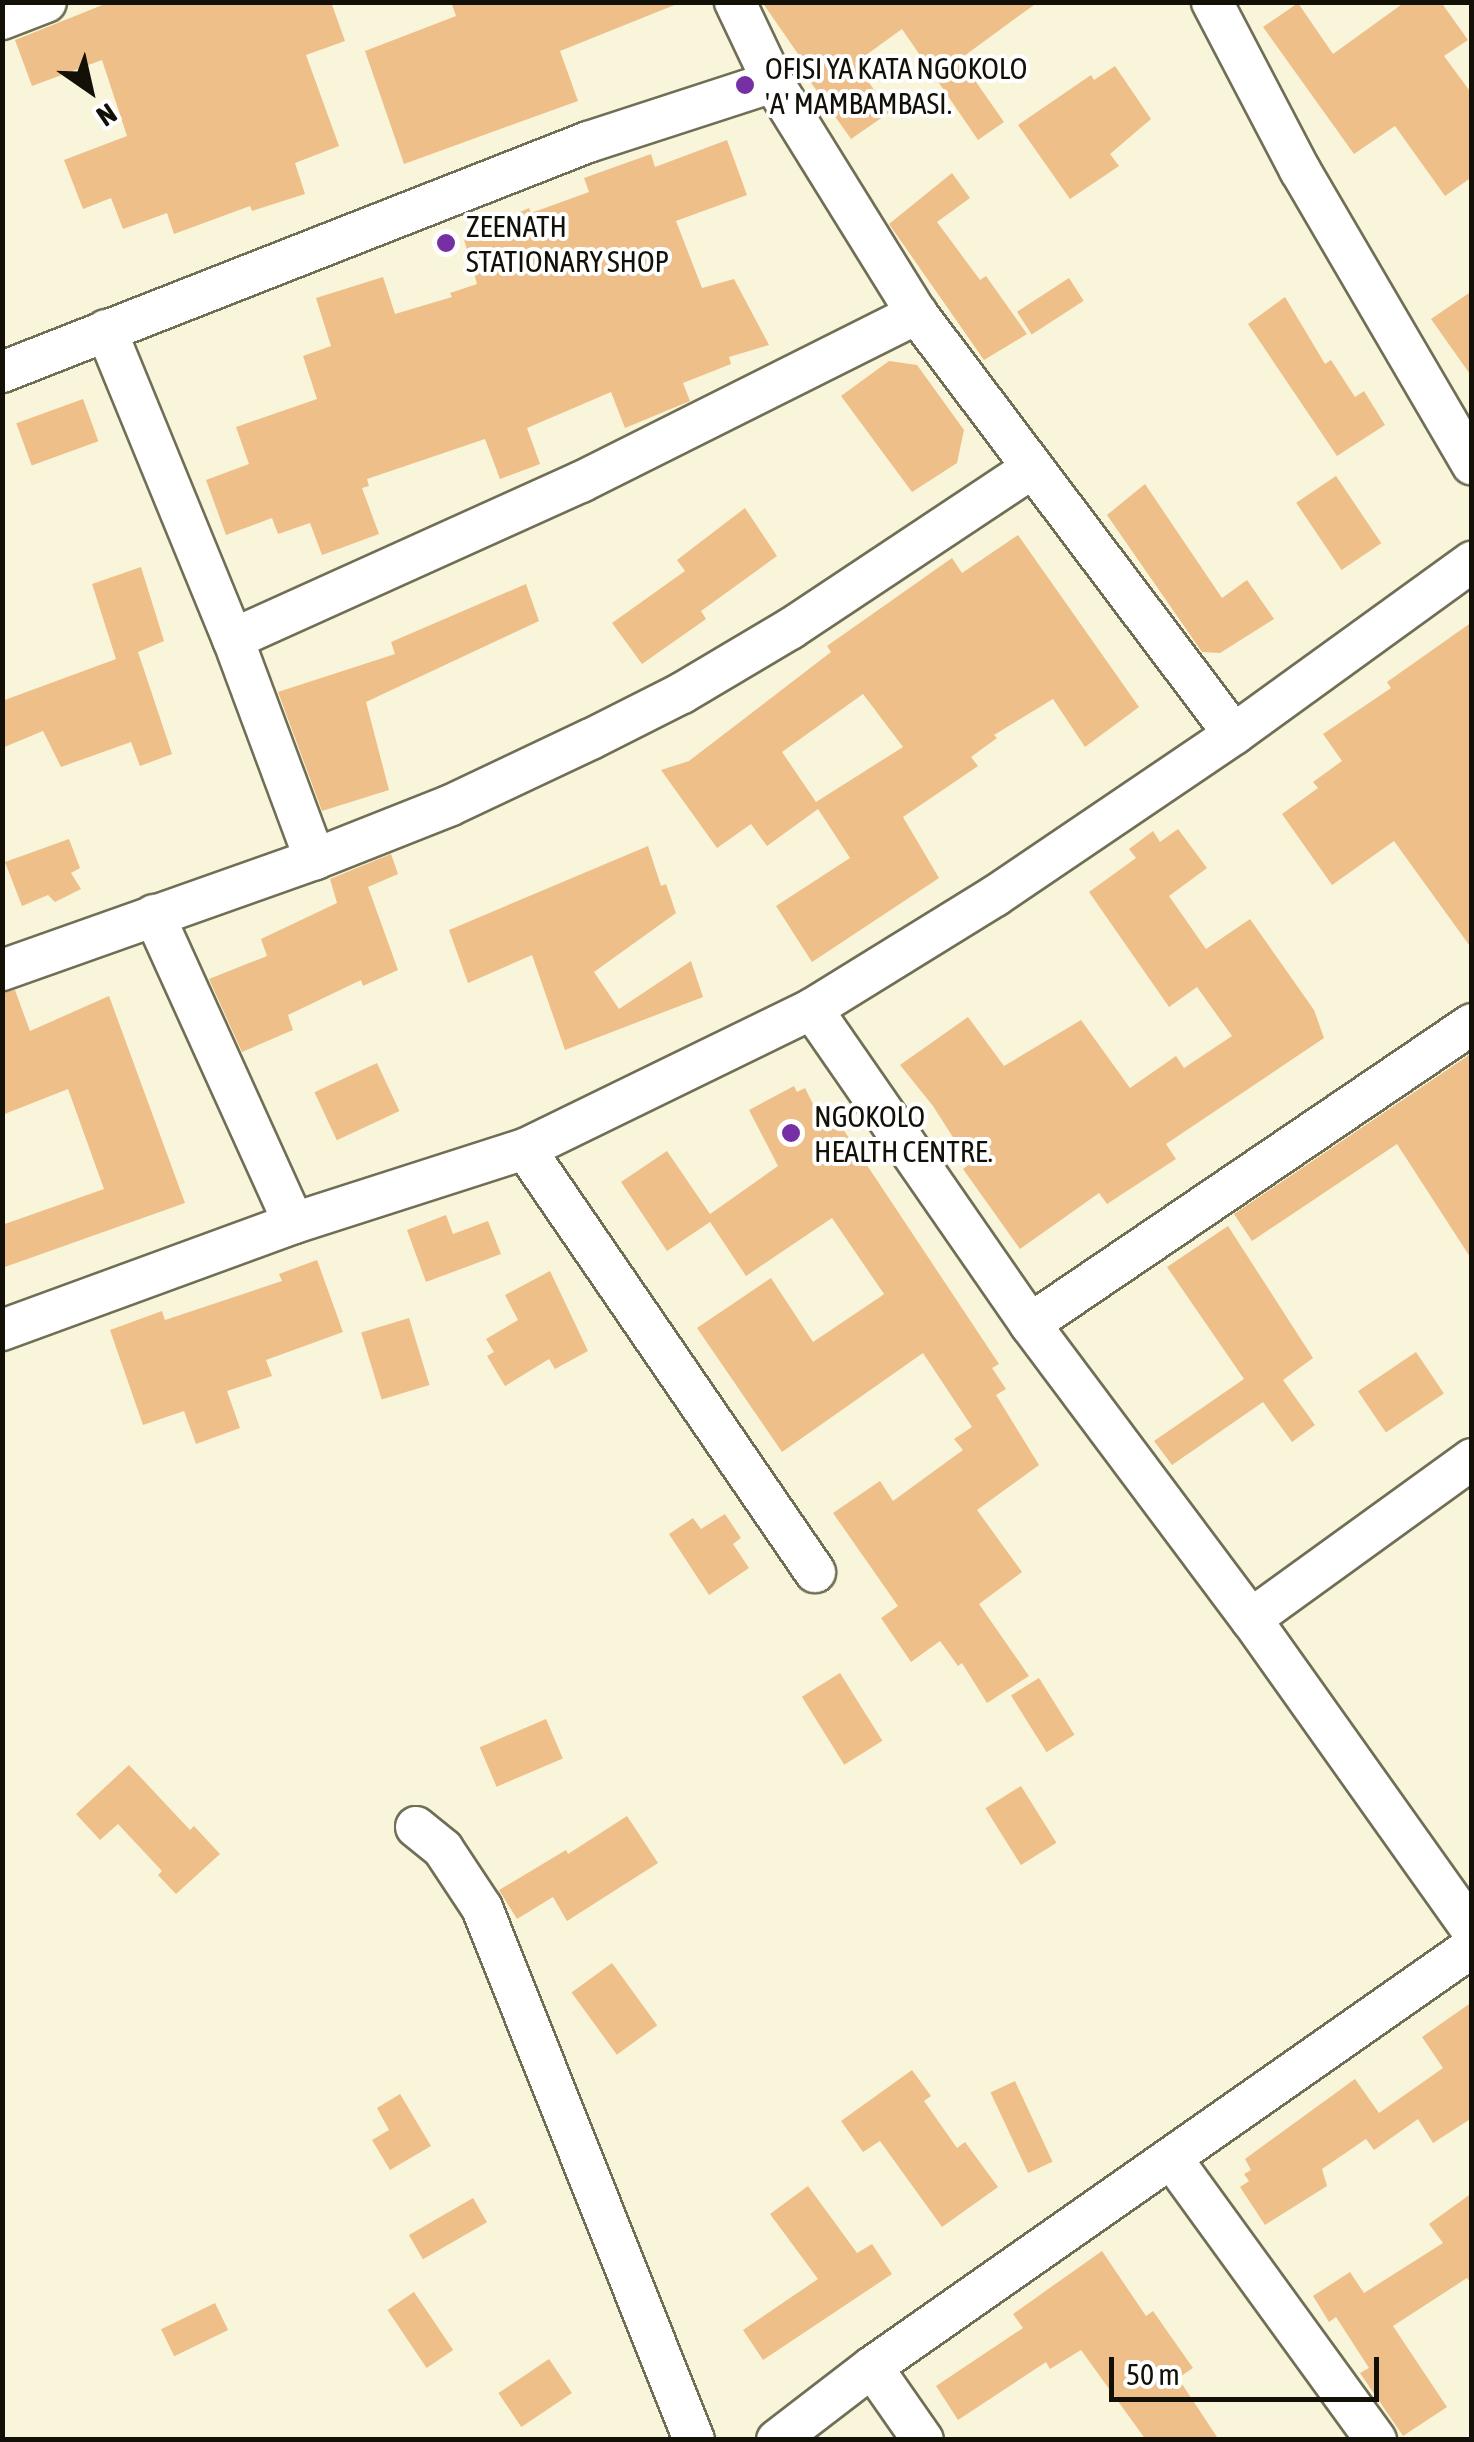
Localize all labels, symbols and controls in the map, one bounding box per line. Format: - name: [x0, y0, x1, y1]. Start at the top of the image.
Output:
- north arrow: [40, 40, 140, 140]
- place label: OFISI YA KATA NGOKOLO 'A' MAMBAMBASI.: [765, 50, 1027, 120]
- marker: OFISI YA KATA NGOKOLO 'A' MAMBAMBASI.: [734, 74, 756, 96]
- text: N: [91, 97, 123, 133]
- place label: ZEENATH STATIONARY SHOP: [466, 208, 669, 278]
- marker: ZEENATH STATIONARY SHOP: [435, 232, 457, 254]
- place label: NGOKOLO HEALTH CENTRE.: [814, 1098, 993, 1168]
- marker: NGOKOLO HEALTH CENTRE.: [778, 1120, 804, 1146]
- scale bar: [1114, 2337, 1384, 2399]
- text: 50 m: [1126, 2357, 1180, 2391]

